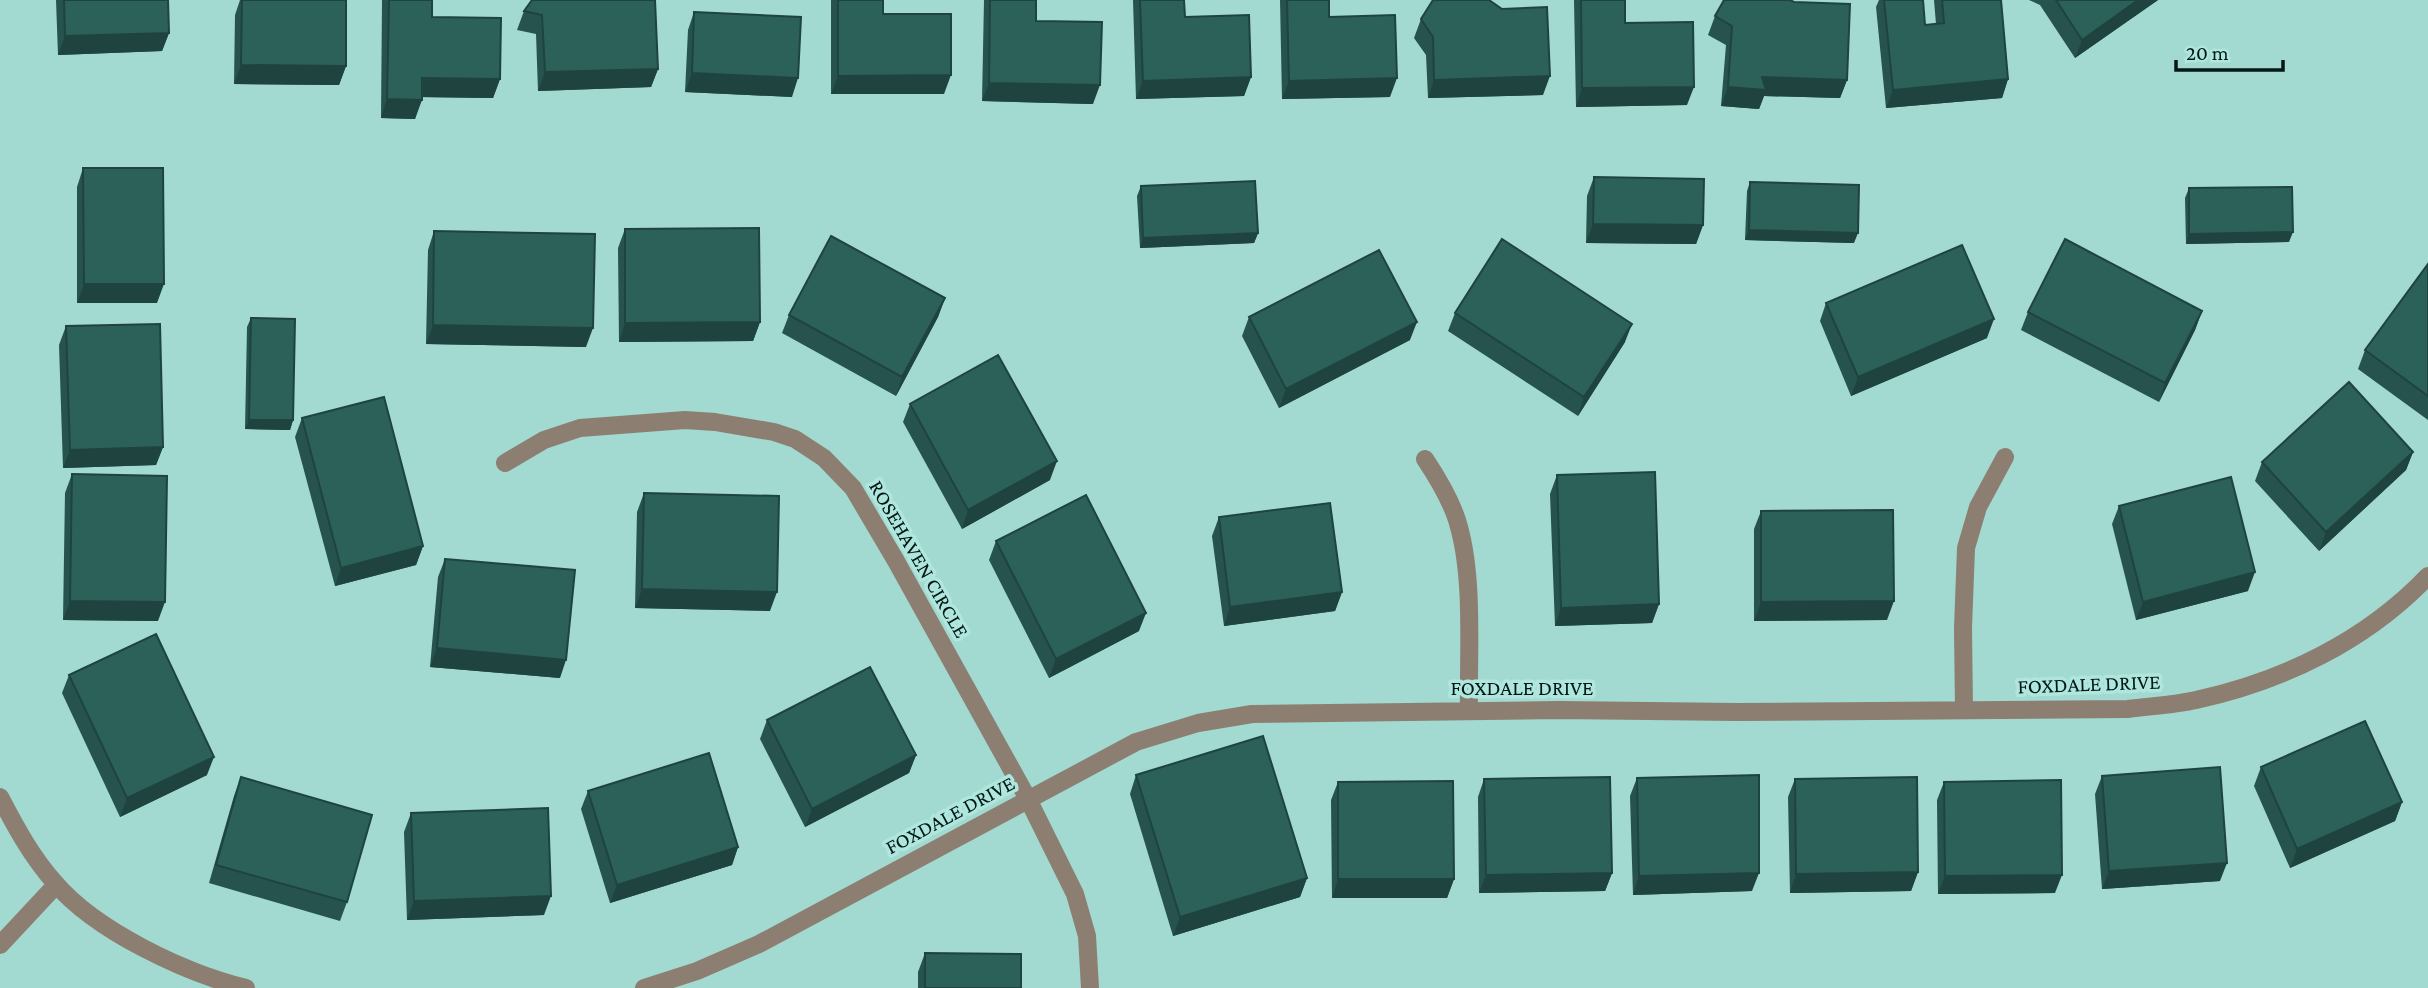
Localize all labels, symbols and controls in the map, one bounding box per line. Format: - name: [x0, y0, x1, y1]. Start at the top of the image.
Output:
- scale bar: [2176, 28, 2283, 72]
- text: 20 m: [2186, 41, 2229, 65]
- street label: ROSEHAVEN CIRCLE: [864, 476, 974, 642]
- street label: FOXDALE DRIVE: [2017, 670, 2161, 698]
- street label: FOXDALE DRIVE: [1450, 676, 1594, 700]
- street label: FOXDALE DRIVE: [881, 771, 1019, 859]

